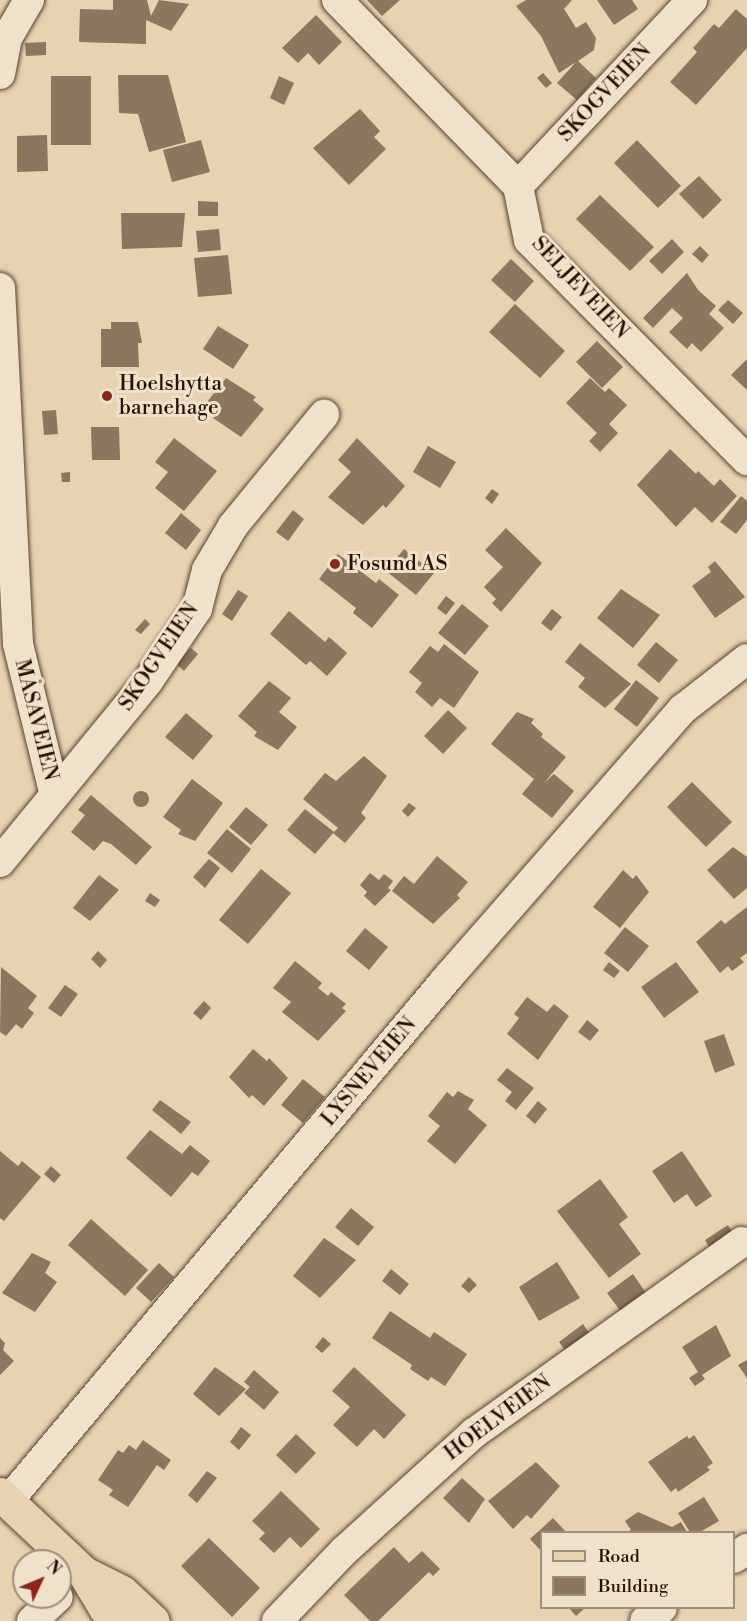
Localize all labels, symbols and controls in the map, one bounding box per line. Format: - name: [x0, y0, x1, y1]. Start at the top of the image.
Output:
- street label: SKOGVEIEN: [553, 39, 657, 147]
- street label: SELJEVEIEN: [526, 231, 634, 345]
- place label: Hoelshytta barnehage: [119, 371, 222, 421]
- marker: Hoelshytta barnehage: [100, 389, 114, 403]
- place label: Fosund AS: [347, 551, 448, 577]
- marker: Fosund AS: [328, 557, 342, 571]
- street label: SKOGVEIEN: [114, 598, 204, 716]
- street label: MÅSAVEIEN: [9, 657, 63, 783]
- street label: LYSNEVEIEN: [316, 1012, 422, 1132]
- street label: HOELVEIEN: [440, 1370, 556, 1466]
- legend: [540, 1531, 735, 1609]
- text: Road: [598, 1545, 640, 1568]
- north arrow: [12, 1549, 72, 1609]
- text: N: [42, 1556, 65, 1579]
- text: Building: [598, 1575, 668, 1598]

